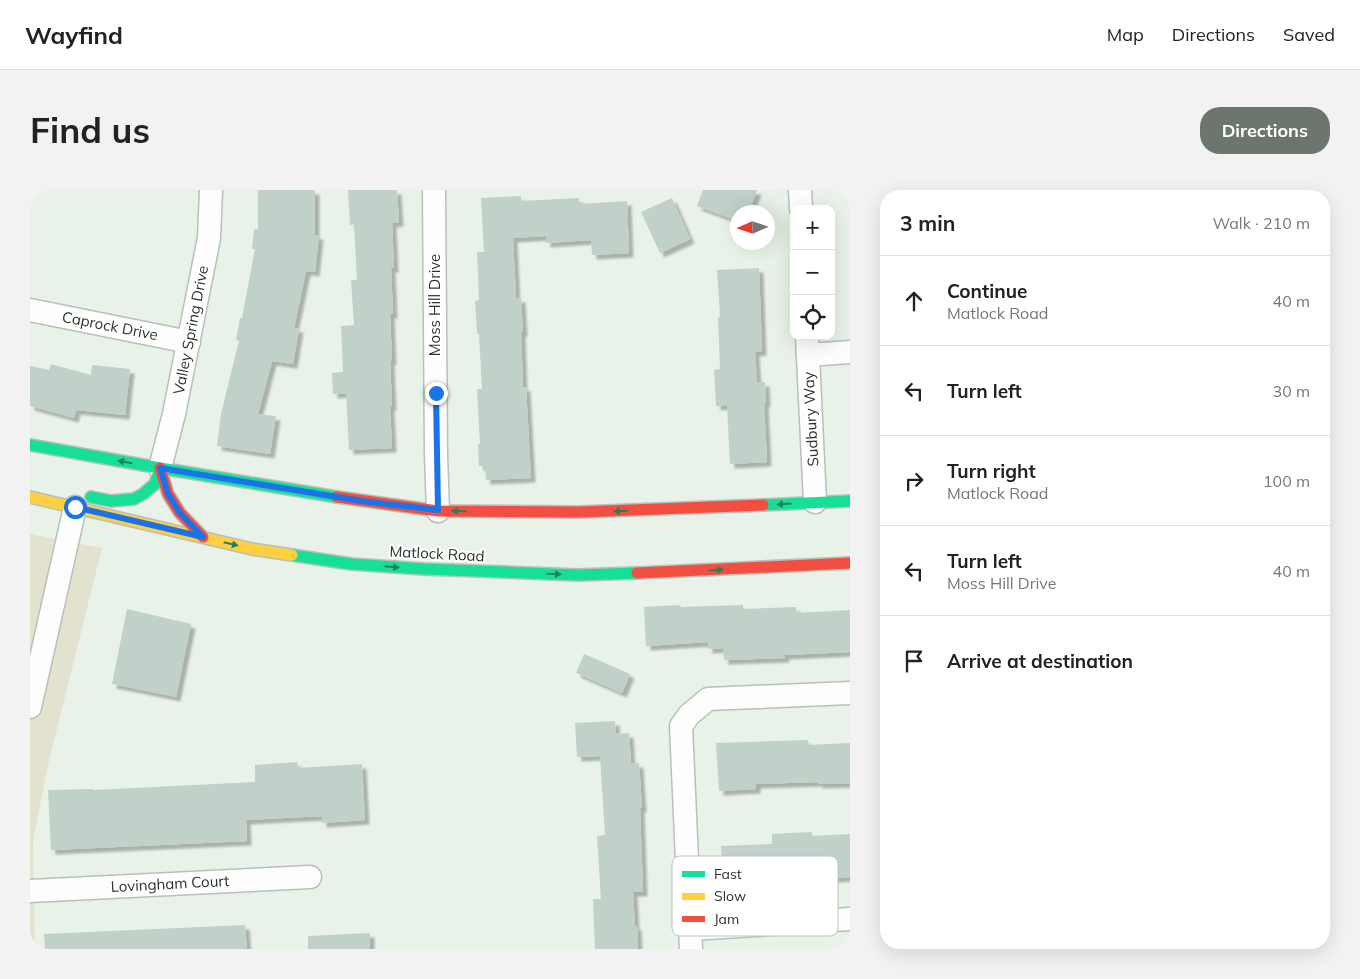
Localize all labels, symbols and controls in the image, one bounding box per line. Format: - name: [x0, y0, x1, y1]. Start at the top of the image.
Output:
- text: Wayfind: [25, 20, 123, 50]
- text: Map: [1107, 23, 1144, 46]
- text: Directions: [1172, 23, 1255, 46]
- text: Saved: [1283, 23, 1335, 46]
- button: Directions: [1200, 107, 1330, 154]
- text: Find us: [30, 108, 150, 152]
- north arrow: [730, 205, 775, 250]
- map controls: [790, 205, 835, 340]
- button: +: [790, 205, 835, 250]
- text: 3 min: [900, 210, 955, 236]
- text: Walk · 210 m: [1212, 213, 1310, 233]
- button: −: [790, 250, 835, 295]
- street label: Moss Hill Drive: [425, 254, 444, 356]
- street label: Valley Spring Drive: [169, 264, 212, 396]
- text: Continue: [947, 279, 1027, 303]
- icon: ahead: [900, 287, 928, 315]
- text: 40 m: [1273, 291, 1310, 311]
- button: locate: [790, 295, 835, 340]
- text: Matlock Road: [947, 303, 1048, 323]
- street label: Caprock Drive: [61, 307, 160, 344]
- street label: Sudbury Way: [799, 371, 822, 467]
- icon: left: [900, 377, 928, 405]
- text: Turn left: [947, 379, 1022, 403]
- text: 30 m: [1273, 381, 1310, 401]
- route end: [425, 382, 448, 405]
- one-way arrow: [117, 458, 133, 466]
- text: Turn right: [947, 459, 1036, 483]
- icon: right: [900, 467, 928, 495]
- text: 100 m: [1263, 471, 1310, 491]
- text: Matlock Road: [947, 483, 1048, 503]
- route start: [64, 496, 87, 519]
- one-way arrow: [776, 500, 792, 508]
- one-way arrow: [451, 507, 467, 515]
- one-way arrow: [613, 507, 629, 515]
- one-way arrow: [223, 540, 238, 548]
- street label: Matlock Road: [389, 542, 485, 565]
- text: Turn left: [947, 549, 1022, 573]
- icon: left: [900, 557, 928, 585]
- text: 40 m: [1273, 561, 1310, 581]
- one-way arrow: [384, 563, 400, 571]
- one-way arrow: [709, 565, 725, 573]
- one-way arrow: [546, 571, 562, 579]
- text: Moss Hill Drive: [947, 573, 1056, 593]
- icon: arrive: [900, 647, 928, 675]
- text: Arrive at destination: [947, 649, 1133, 673]
- legend: [672, 856, 838, 936]
- text: Fast: [714, 865, 742, 883]
- street label: Lovingham Court: [110, 871, 230, 896]
- text: Slow: [714, 887, 746, 905]
- text: Jam: [714, 910, 739, 928]

